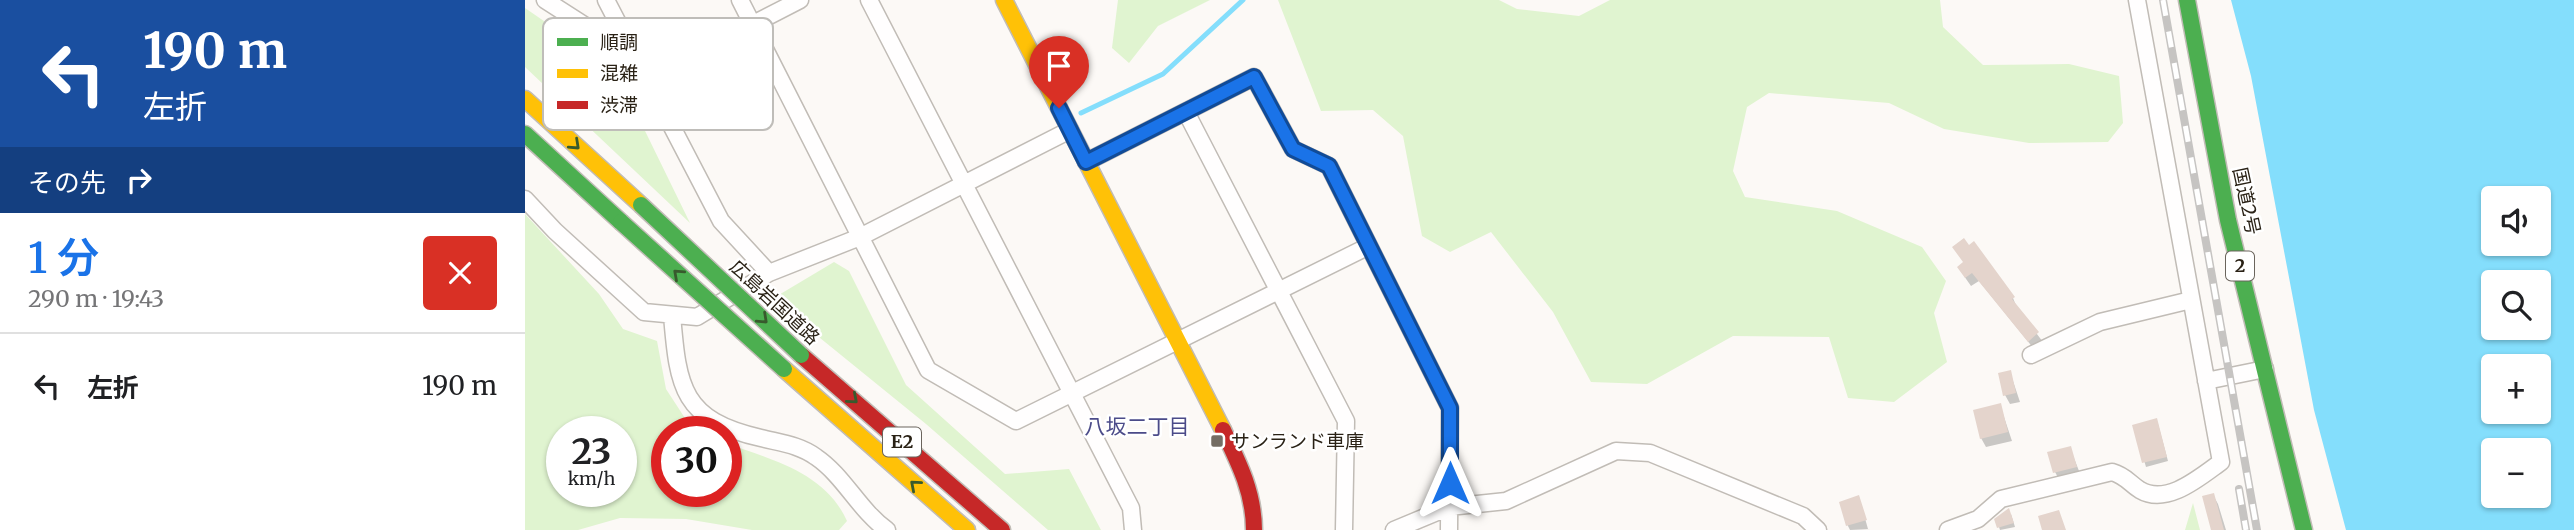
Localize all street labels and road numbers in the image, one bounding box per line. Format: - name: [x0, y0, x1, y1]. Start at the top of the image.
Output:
- street label: 国道2号: [2228, 165, 2266, 237]
- road number: 2: [2226, 252, 2254, 280]
- street label: 広島岩国道路: [725, 254, 825, 350]
- road number: E2: [883, 428, 921, 457]

